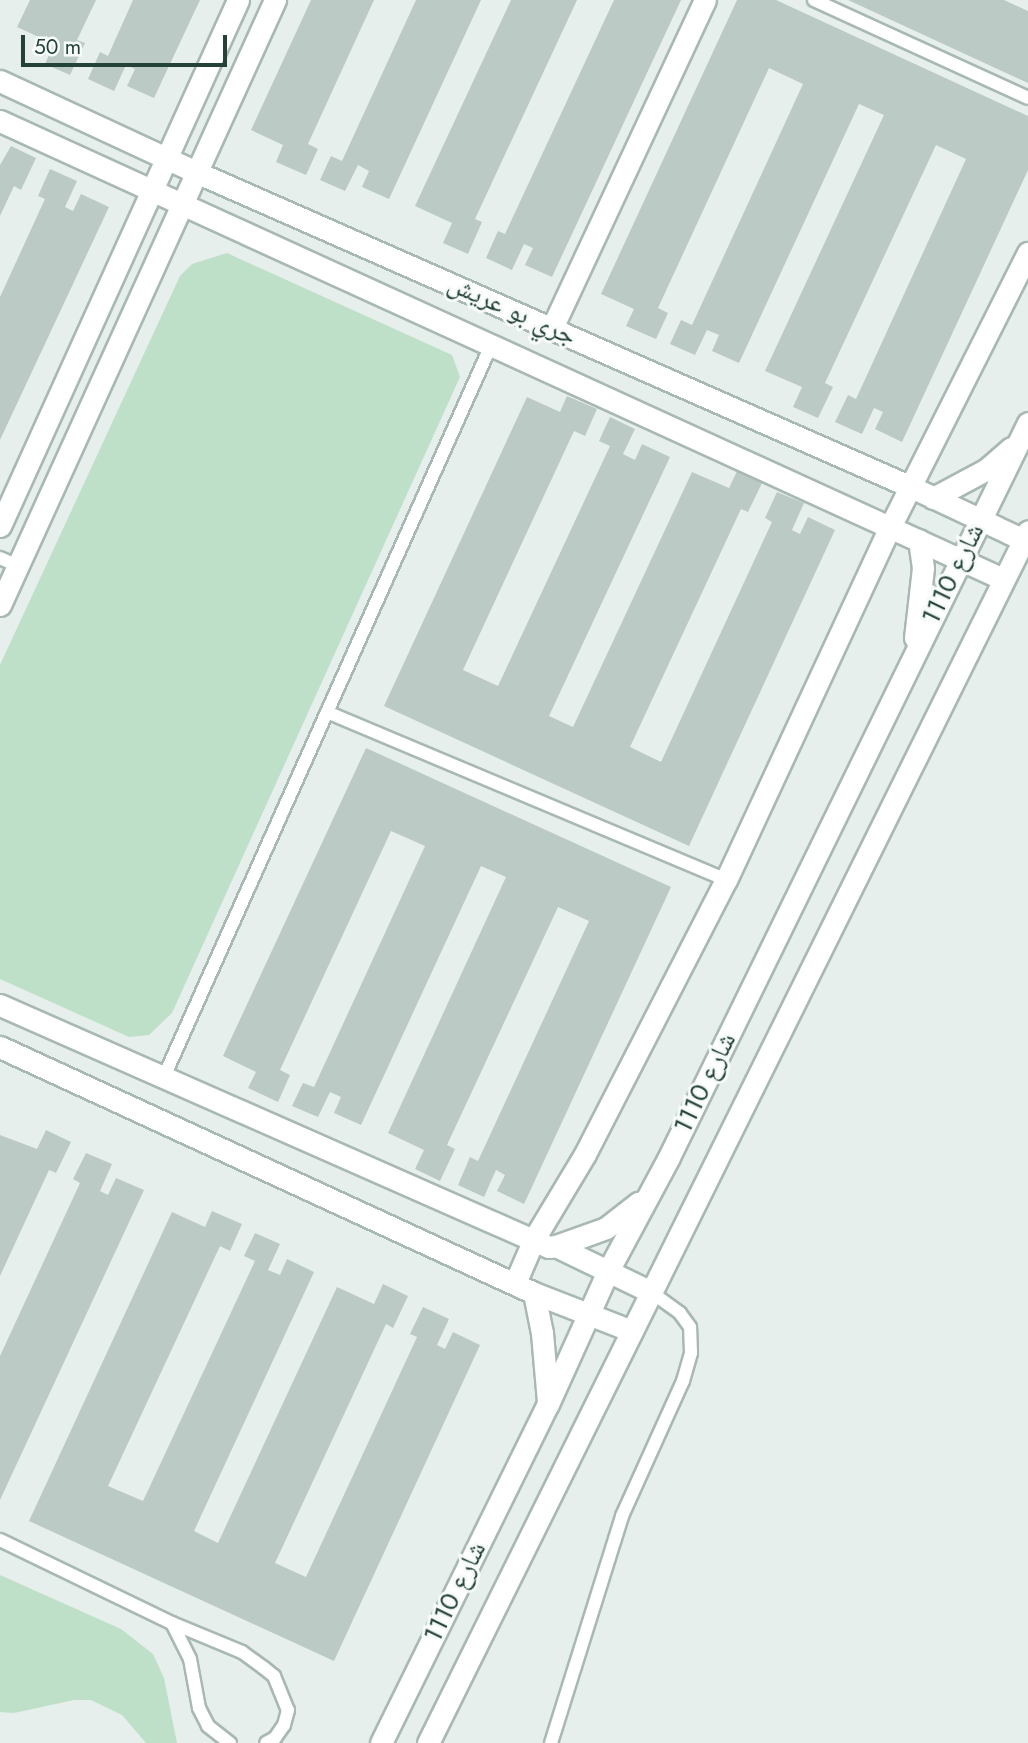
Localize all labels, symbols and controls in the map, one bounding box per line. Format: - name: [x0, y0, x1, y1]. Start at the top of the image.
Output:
- scale bar: [24, 21, 231, 65]
- text: 50 m: [34, 32, 81, 62]
- street label: جري بو عريش: [443, 268, 581, 352]
- street label: شارع 1110: [915, 519, 991, 629]
- street label: شارع 1110: [667, 1028, 743, 1138]
- street label: شارع 1110: [417, 1537, 493, 1647]

